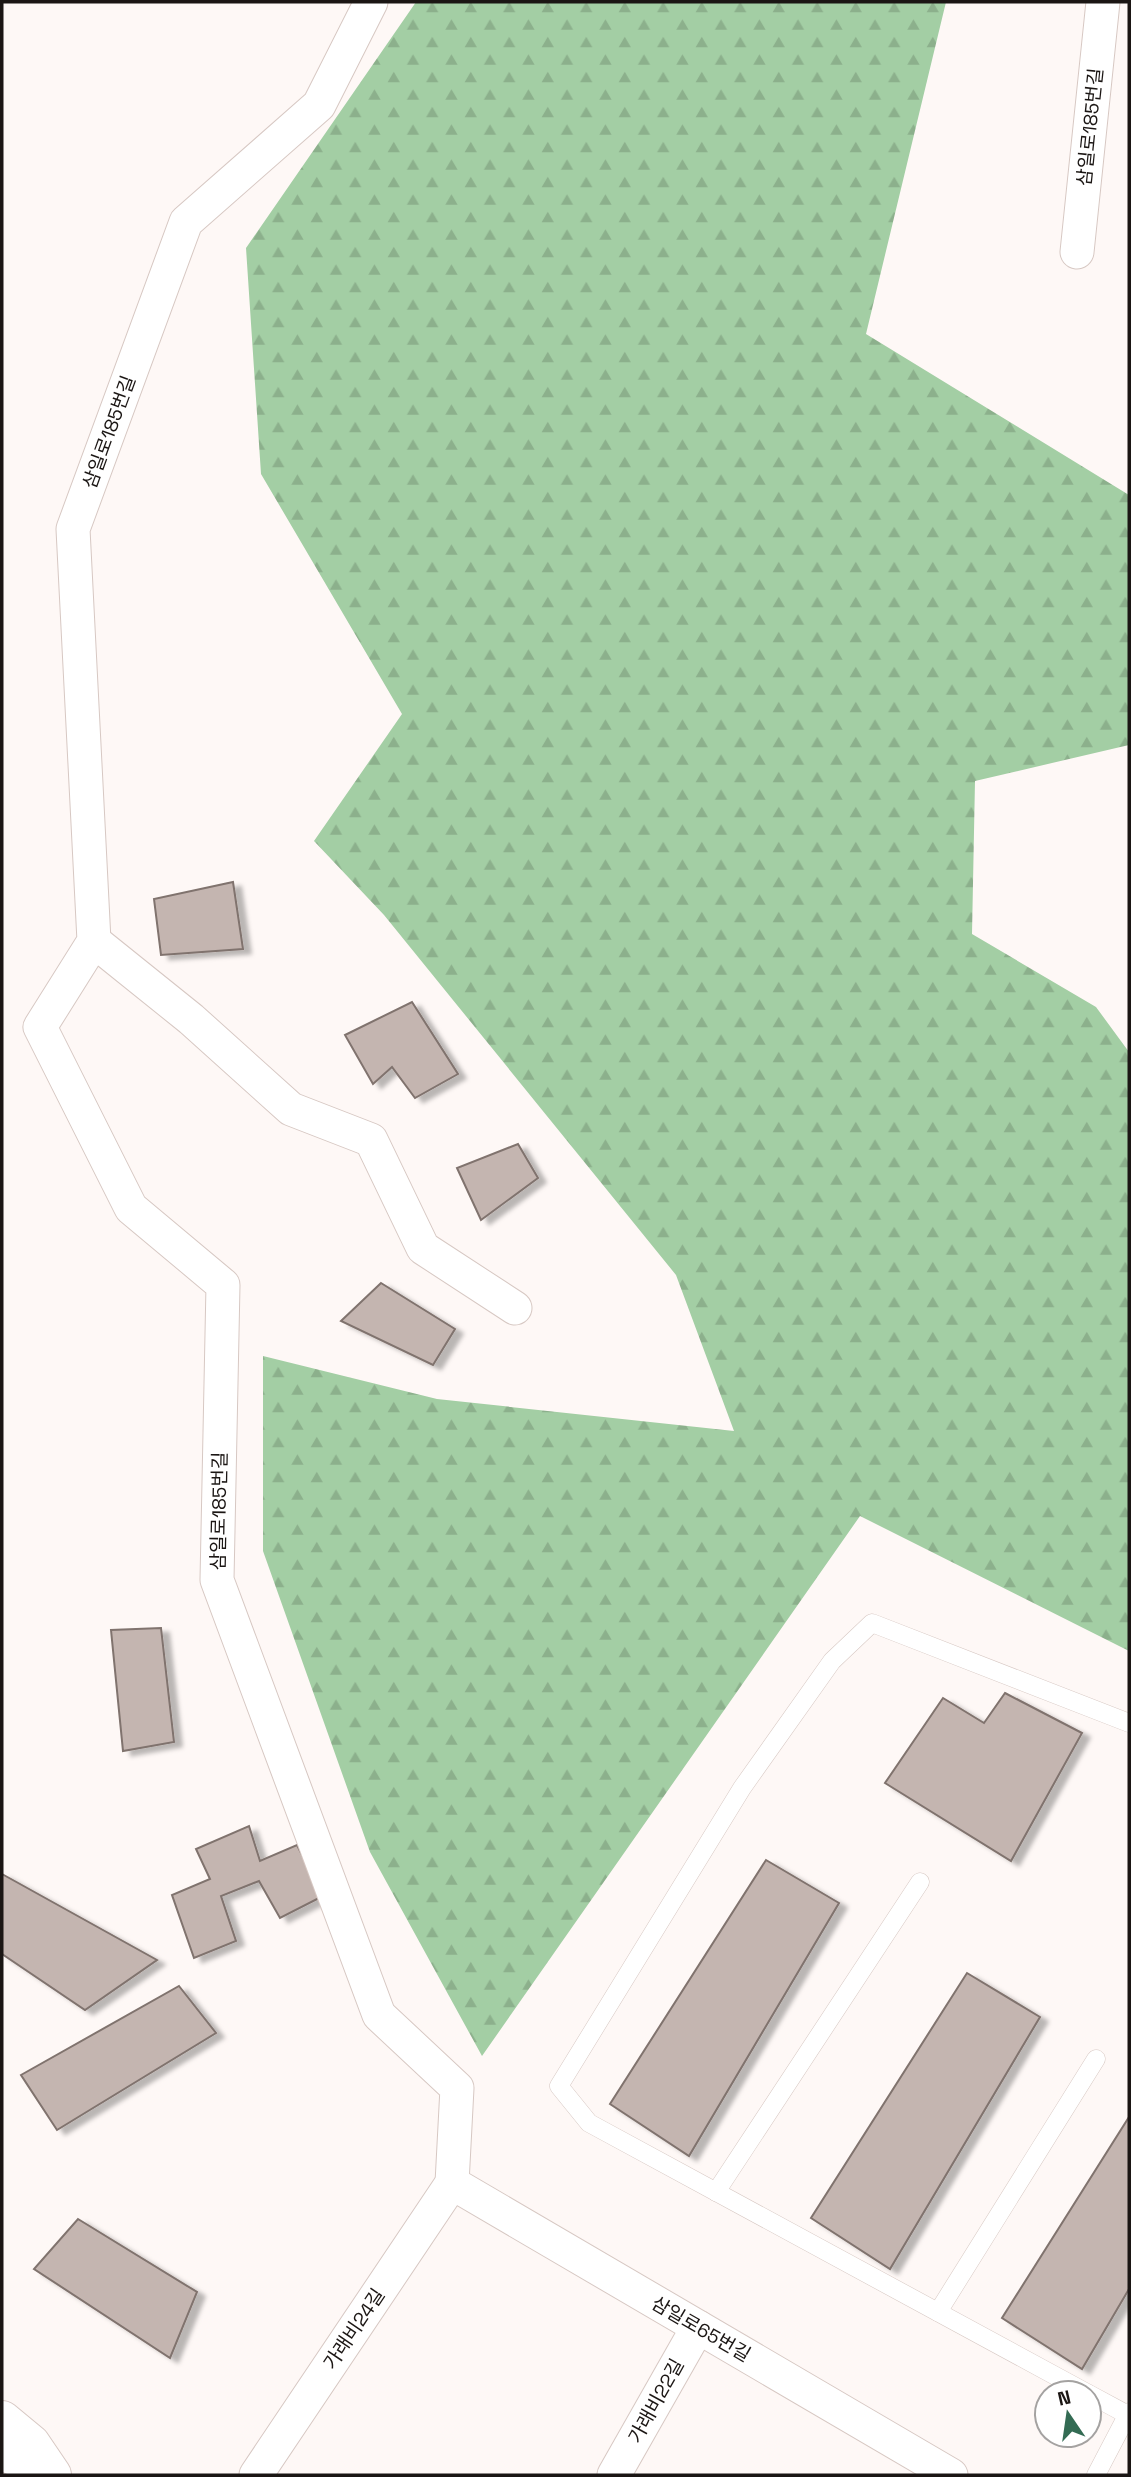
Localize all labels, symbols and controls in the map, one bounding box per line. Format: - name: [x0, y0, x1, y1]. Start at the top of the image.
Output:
- street label: 삼일로185번길: [1071, 67, 1109, 187]
- street label: 삼일로185번길: [77, 372, 141, 492]
- street label: 삼일로185번길: [205, 1452, 233, 1570]
- street label: 가래비24길: [318, 2284, 390, 2374]
- street label: 삼일로65번길: [647, 2291, 755, 2367]
- street label: 가래비22길: [623, 2354, 689, 2448]
- north arrow: [1033, 2379, 1103, 2449]
- text: N: [1055, 2384, 1073, 2412]

